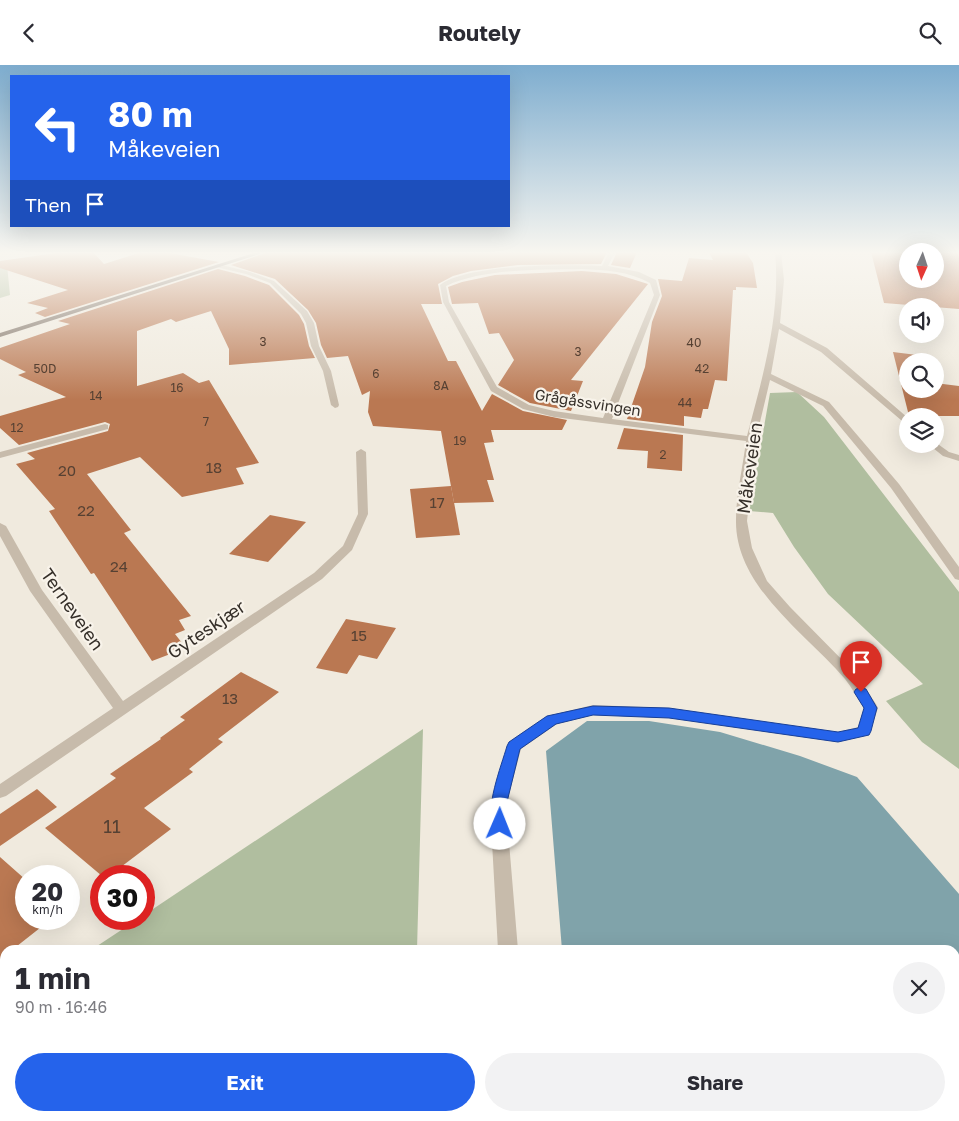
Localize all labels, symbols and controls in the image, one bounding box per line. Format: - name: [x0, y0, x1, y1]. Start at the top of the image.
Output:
- icon: back: [15, 19, 43, 47]
- text: Routely: [438, 19, 521, 46]
- icon: search: [916, 19, 944, 47]
- text: 80 m: [108, 93, 193, 135]
- icon: left: [25, 95, 90, 160]
- text: Måkeveien: [108, 135, 221, 162]
- icon: arrive: [81, 190, 109, 218]
- text: Then: [25, 193, 71, 216]
- north arrow: [899, 243, 944, 287]
- map controls: [899, 243, 944, 453]
- button: sound: [899, 298, 944, 343]
- house number: 3: [259, 334, 267, 349]
- house number: 40: [687, 335, 701, 350]
- house number: 3: [574, 344, 582, 359]
- button: search: [899, 353, 944, 398]
- house number: 50D: [34, 361, 56, 376]
- house number: 42: [695, 361, 709, 376]
- house number: 6: [372, 366, 380, 381]
- house number: 8A: [433, 378, 449, 393]
- house number: 16: [170, 380, 184, 395]
- street label: Grågåssvingen: [534, 385, 642, 419]
- house number: 14: [89, 388, 103, 403]
- house number: 44: [678, 395, 692, 410]
- button: layers: [899, 408, 944, 453]
- house number: 7: [203, 414, 209, 429]
- house number: 12: [11, 420, 23, 435]
- street label: Måkeveien: [732, 421, 766, 515]
- house number: 19: [453, 433, 467, 448]
- house number: 2: [660, 447, 667, 462]
- house number: 18: [206, 458, 222, 476]
- house number: 20: [58, 461, 76, 479]
- house number: 17: [429, 493, 445, 511]
- house number: 22: [77, 501, 95, 519]
- house number: 24: [110, 557, 128, 575]
- street label: Terneveien: [37, 564, 109, 654]
- street label: Gyteskjær: [163, 595, 249, 663]
- house number: 15: [351, 626, 367, 644]
- pin: [840, 641, 882, 692]
- icon: arrive: [847, 648, 875, 676]
- house number: 13: [222, 689, 238, 707]
- position arrow: [473, 797, 525, 849]
- house number: 11: [103, 815, 121, 837]
- speed limit sign: 30: [90, 865, 155, 930]
- text: 20: [32, 876, 63, 907]
- text: km/h: [32, 902, 63, 917]
- text: 1 min: [15, 960, 91, 996]
- button: close: [893, 962, 945, 1014]
- text: 90 m · 16:46: [15, 997, 107, 1017]
- button: Exit: [15, 1053, 475, 1111]
- button: Share: [485, 1053, 945, 1111]

